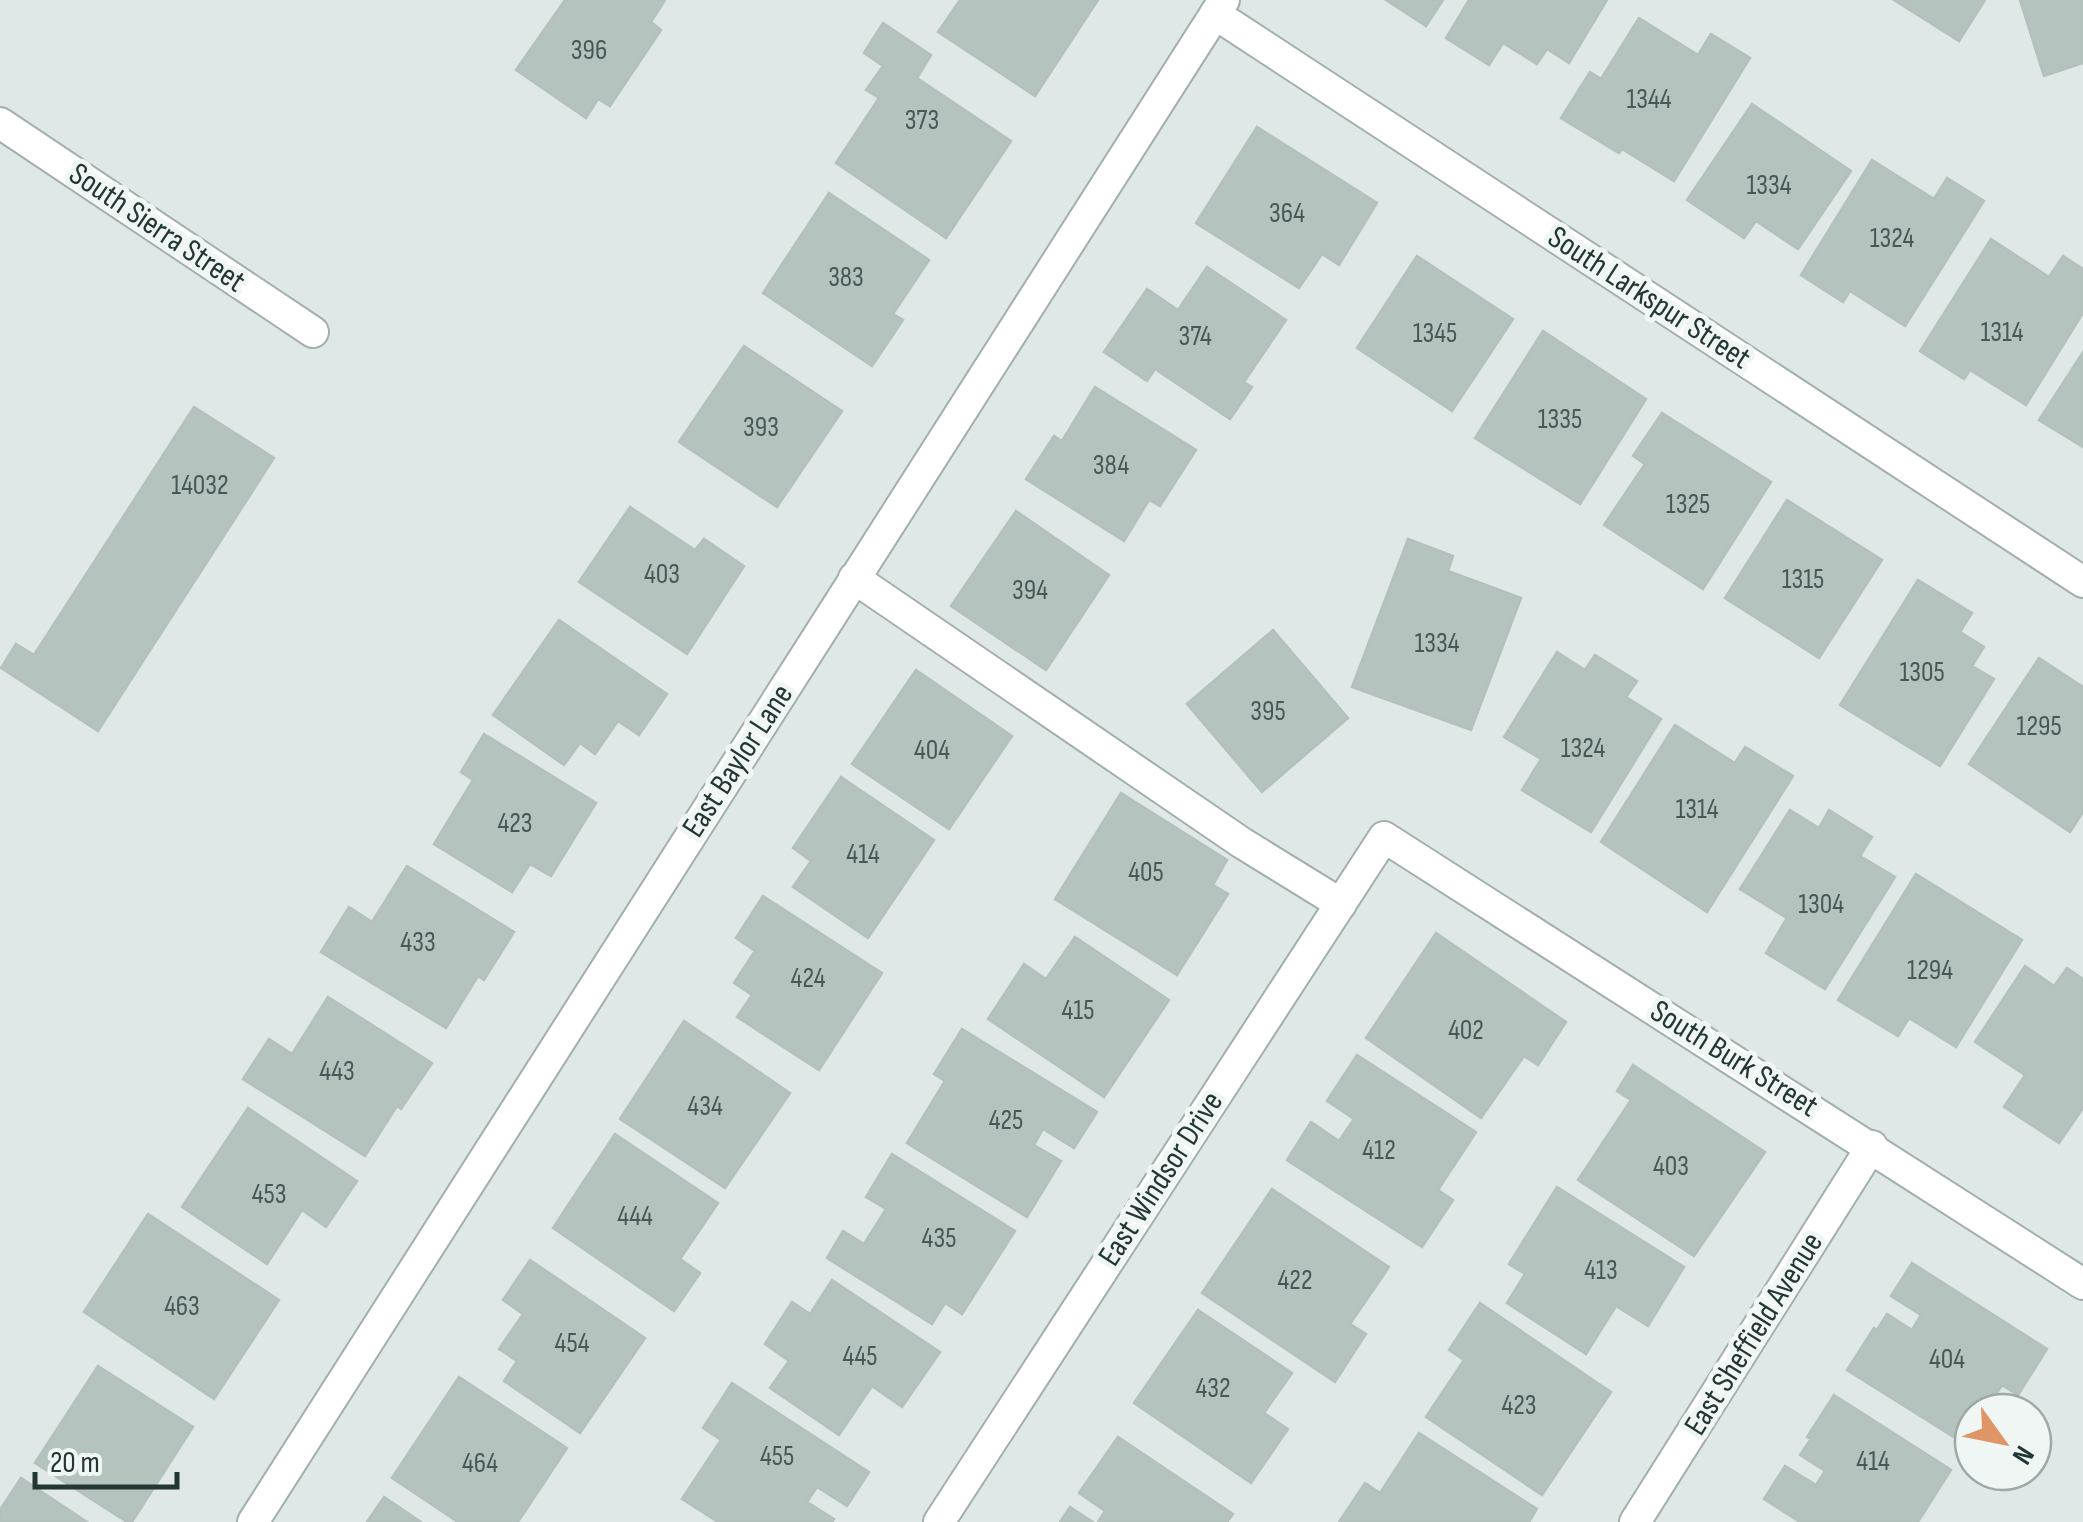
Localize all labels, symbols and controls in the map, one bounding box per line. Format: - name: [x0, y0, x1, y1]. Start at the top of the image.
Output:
- house number: 396: [571, 34, 607, 67]
- house number: 1344: [1626, 83, 1672, 116]
- house number: 373: [905, 104, 939, 137]
- street label: South Sierra Street: [61, 155, 253, 301]
- house number: 1334: [1746, 169, 1792, 202]
- house number: 364: [1269, 197, 1305, 230]
- street label: South Larkspur Street: [1540, 218, 1758, 378]
- house number: 1324: [1870, 222, 1915, 255]
- house number: 383: [828, 261, 864, 294]
- house number: 1314: [1980, 316, 2024, 349]
- house number: 1345: [1413, 317, 1457, 350]
- house number: 374: [1178, 320, 1212, 353]
- house number: 1335: [1538, 403, 1582, 436]
- house number: 393: [743, 411, 779, 444]
- house number: 384: [1093, 449, 1129, 482]
- house number: 14032: [171, 469, 229, 502]
- house number: 1325: [1666, 488, 1710, 521]
- house number: 403: [644, 558, 680, 591]
- house number: 1315: [1782, 563, 1824, 596]
- house number: 394: [1012, 574, 1048, 607]
- house number: 1334: [1414, 627, 1460, 660]
- house number: 1305: [1899, 656, 1945, 689]
- street label: East Baylor Lane: [674, 677, 802, 845]
- house number: 395: [1250, 695, 1286, 728]
- house number: 1295: [2016, 710, 2062, 743]
- house number: 1324: [1561, 732, 1606, 765]
- house number: 404: [914, 734, 950, 767]
- house number: 1314: [1675, 793, 1719, 826]
- house number: 423: [497, 807, 533, 840]
- house number: 414: [846, 838, 880, 871]
- house number: 405: [1128, 856, 1164, 889]
- house number: 1304: [1798, 888, 1844, 921]
- house number: 433: [400, 926, 436, 959]
- house number: 1294: [1907, 954, 1953, 987]
- house number: 424: [791, 962, 826, 995]
- street label: South Burk Street: [1643, 992, 1825, 1126]
- house number: 415: [1062, 994, 1094, 1027]
- house number: 402: [1448, 1014, 1484, 1047]
- house number: 443: [319, 1055, 355, 1088]
- street label: East Windsor Drive: [1090, 1084, 1232, 1274]
- house number: 434: [687, 1090, 723, 1123]
- house number: 425: [989, 1104, 1023, 1137]
- house number: 412: [1362, 1134, 1396, 1167]
- house number: 403: [1653, 1150, 1689, 1183]
- house number: 453: [252, 1178, 286, 1211]
- house number: 444: [617, 1200, 653, 1233]
- house number: 435: [922, 1222, 956, 1255]
- street label: East Sheffield Avenue: [1676, 1226, 1832, 1442]
- house number: 413: [1584, 1254, 1618, 1287]
- house number: 422: [1278, 1264, 1312, 1297]
- house number: 463: [164, 1290, 200, 1323]
- house number: 454: [555, 1327, 590, 1360]
- house number: 445: [843, 1340, 877, 1373]
- house number: 404: [1929, 1343, 1965, 1376]
- house number: 432: [1195, 1372, 1231, 1405]
- house number: 423: [1501, 1389, 1537, 1422]
- north arrow: [1953, 1392, 2053, 1492]
- scale bar: [35, 1427, 178, 1489]
- house number: 455: [760, 1440, 794, 1473]
- text: N: [2005, 1440, 2041, 1470]
- text: 20 m: [50, 1445, 100, 1481]
- house number: 414: [1856, 1445, 1890, 1478]
- house number: 464: [462, 1447, 498, 1480]

